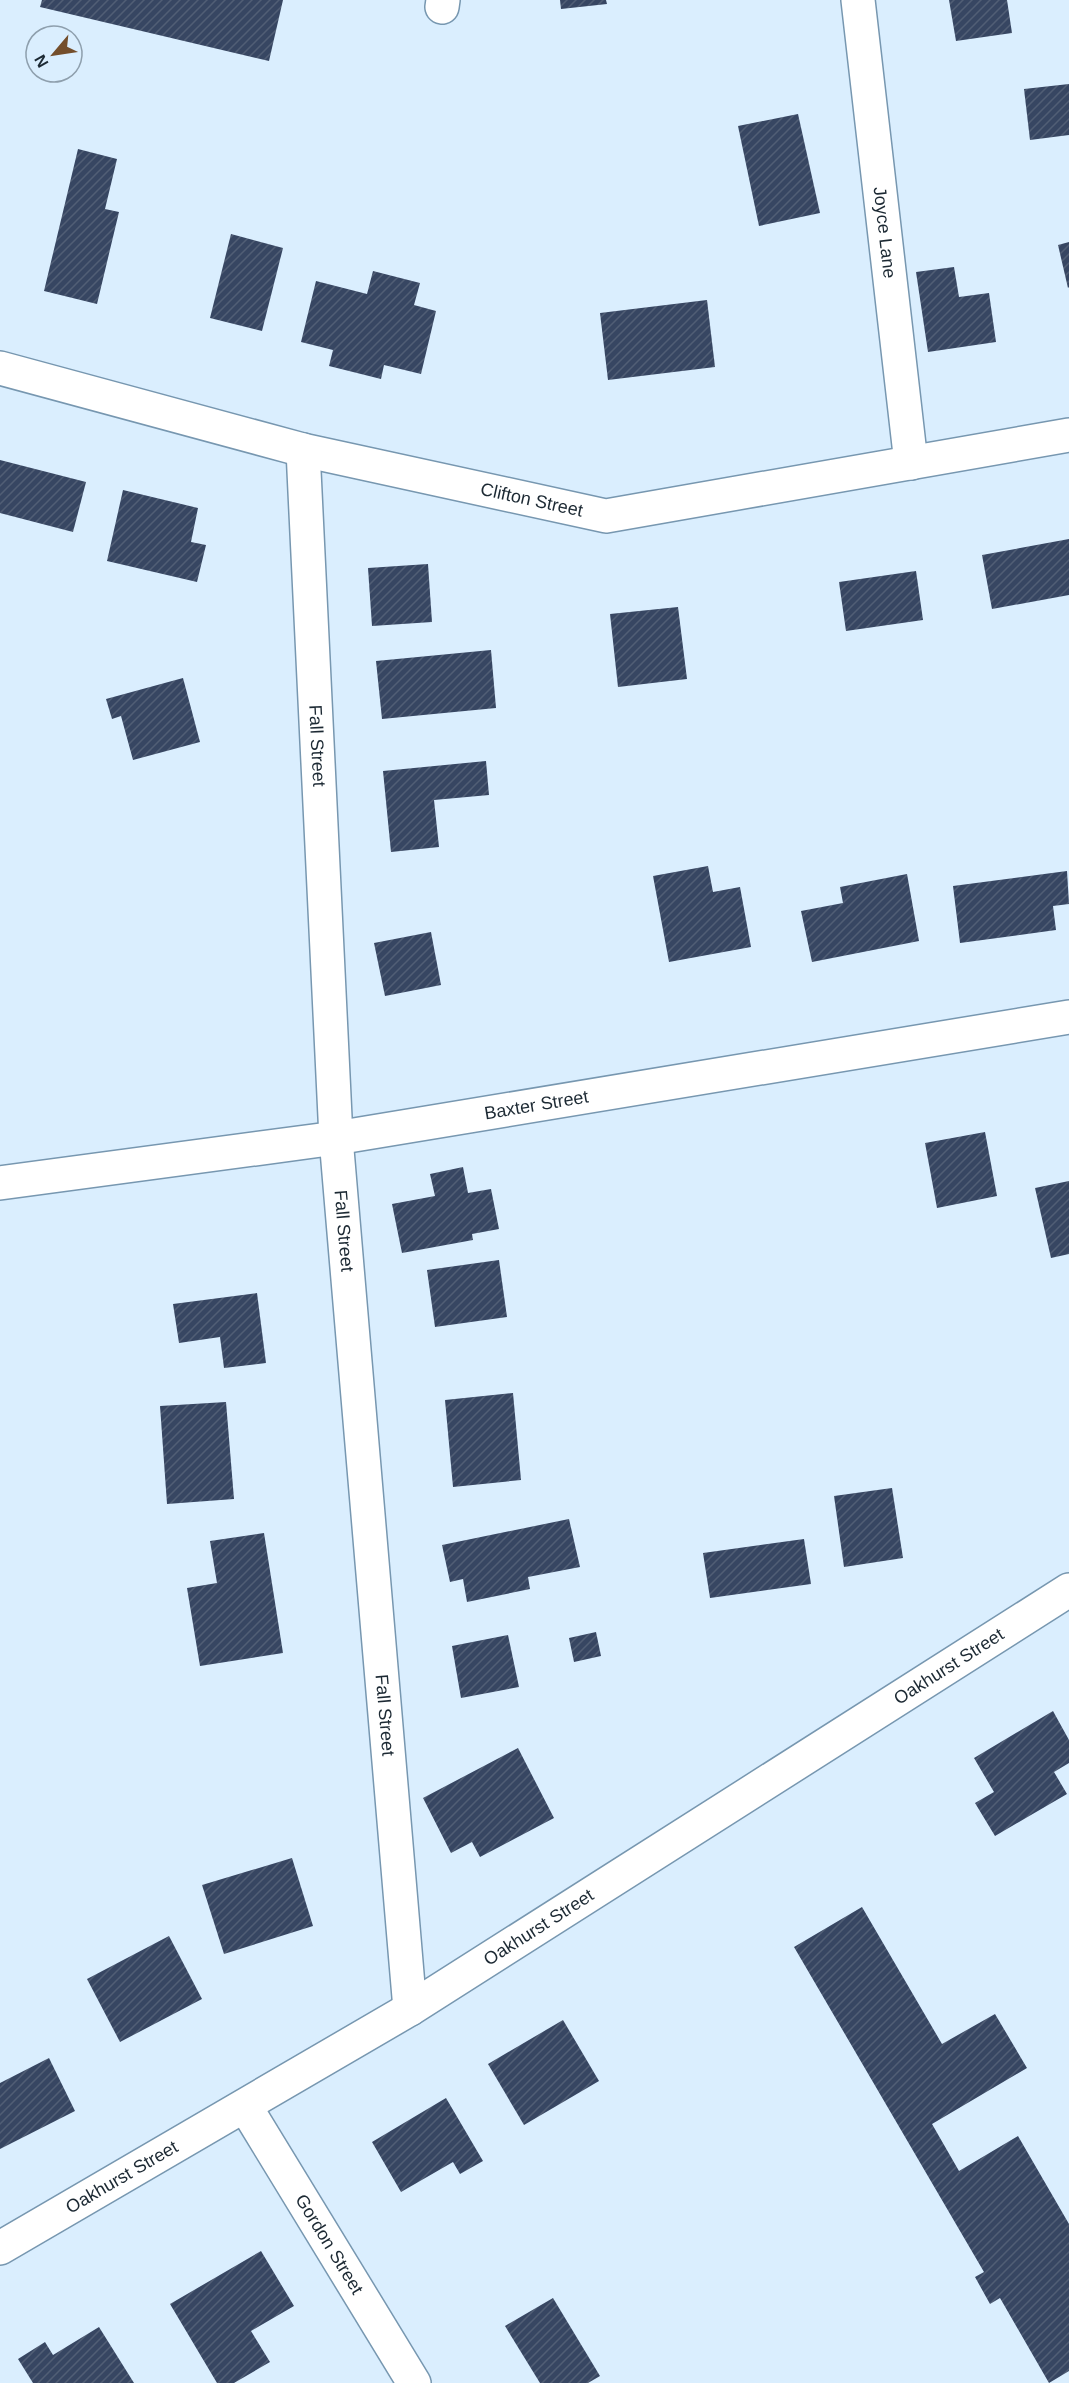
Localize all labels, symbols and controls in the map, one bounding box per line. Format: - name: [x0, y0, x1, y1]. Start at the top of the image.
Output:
- north arrow: [24, 24, 84, 84]
- text: N: [31, 52, 52, 70]
- street label: Joyce Lane: [869, 186, 900, 279]
- street label: Clifton Street: [479, 479, 585, 521]
- street label: Fall Street: [305, 704, 329, 787]
- street label: Baxter Street: [483, 1087, 590, 1123]
- street label: Fall Street: [330, 1189, 357, 1273]
- street label: Oakhurst Street: [890, 1624, 1007, 1709]
- street label: Fall Street: [372, 1673, 398, 1757]
- street label: Oakhurst Street: [480, 1885, 597, 1970]
- street label: Oakhurst Street: [62, 2137, 181, 2217]
- street label: Gordon Street: [291, 2191, 367, 2298]

